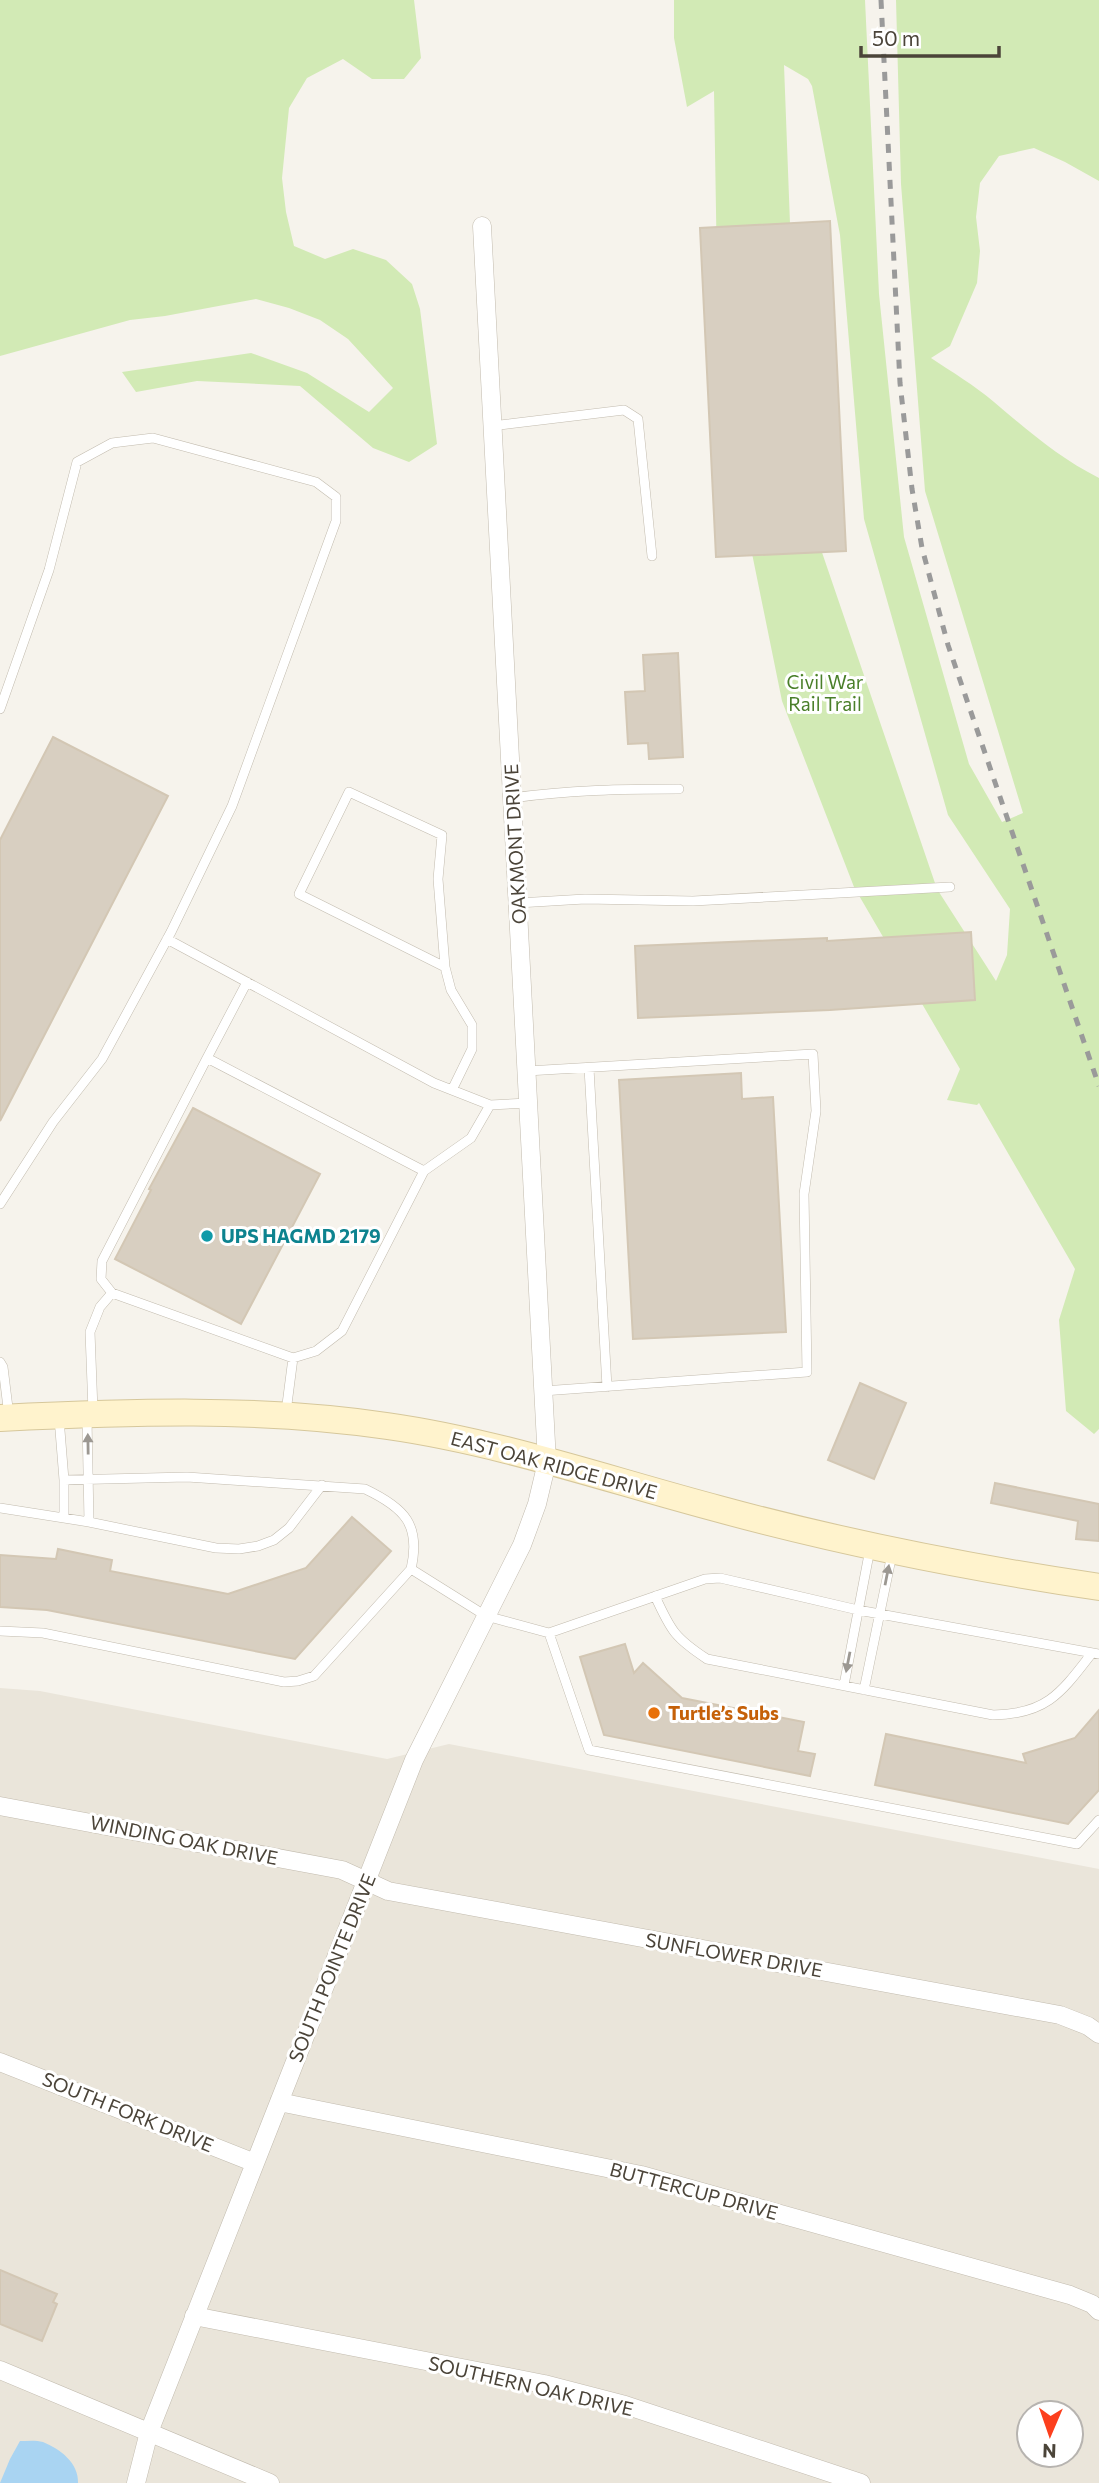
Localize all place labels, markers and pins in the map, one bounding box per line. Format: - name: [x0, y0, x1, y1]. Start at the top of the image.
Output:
- place label: UPS HAGMD 2179: [221, 1224, 381, 1247]
- marker: UPS HAGMD 2179: [199, 1228, 215, 1244]
- place label: Turtle’s Subs: [668, 1701, 779, 1724]
- marker: Turtle’s Subs: [646, 1705, 662, 1721]

